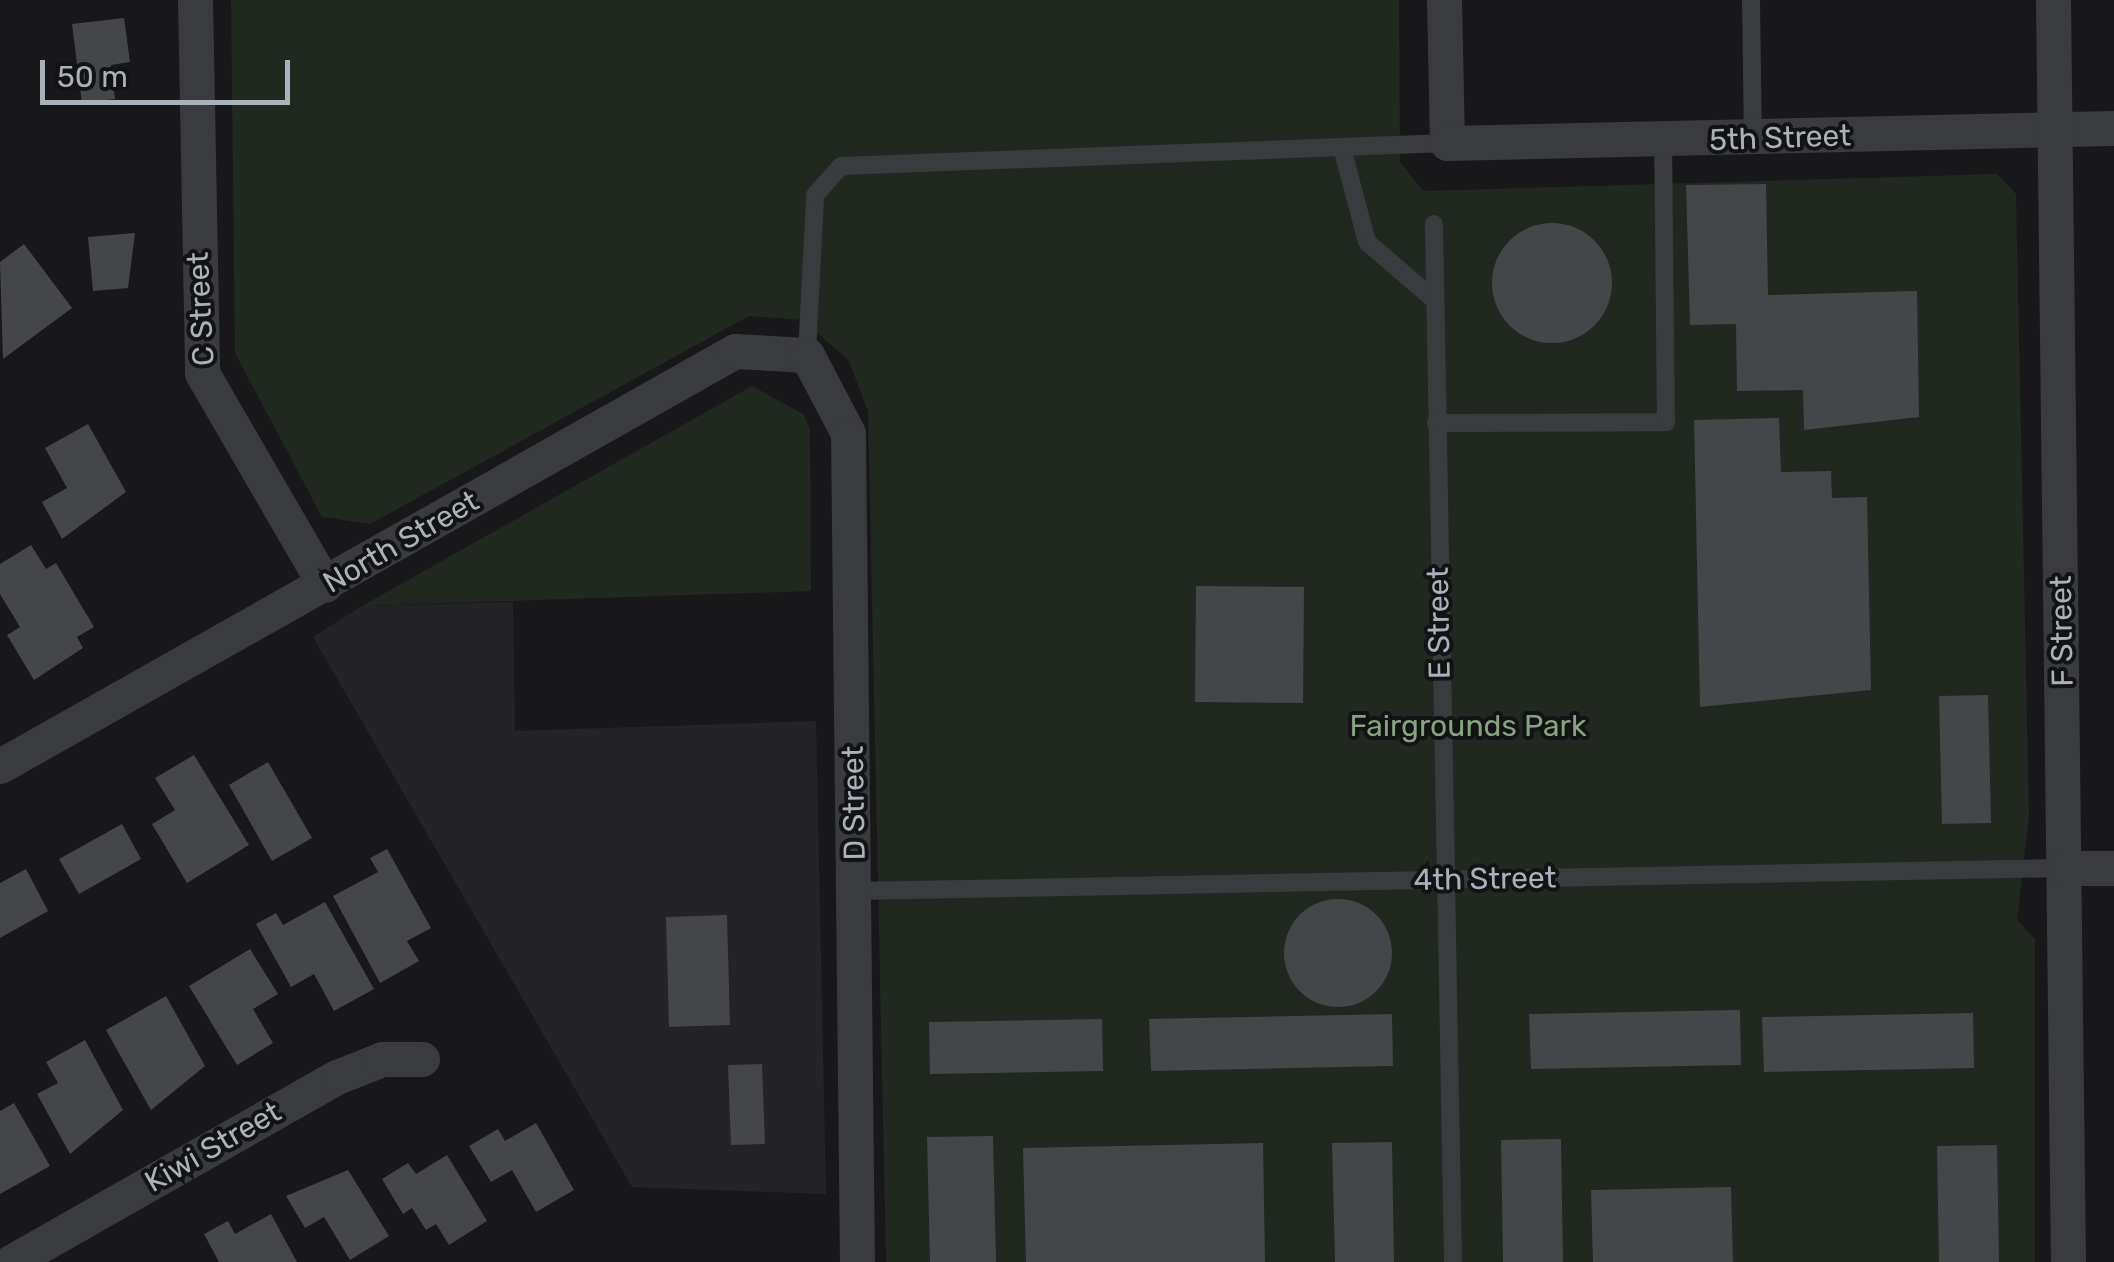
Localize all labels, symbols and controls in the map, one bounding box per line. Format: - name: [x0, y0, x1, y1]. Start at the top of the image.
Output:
- scale bar: [45, 40, 295, 102]
- text: 50 m: [57, 59, 128, 95]
- street label: 5th Street: [1708, 118, 1852, 158]
- street label: C Street: [180, 251, 222, 367]
- street label: North Street: [317, 483, 485, 601]
- street label: E Street: [1420, 567, 1458, 679]
- street label: F Street: [2043, 575, 2081, 687]
- park label: Fairgrounds Park: [1350, 708, 1586, 744]
- street label: D Street: [835, 745, 873, 861]
- street label: 4th Street: [1413, 860, 1557, 898]
- street label: Kiwi Street: [139, 1094, 287, 1200]

